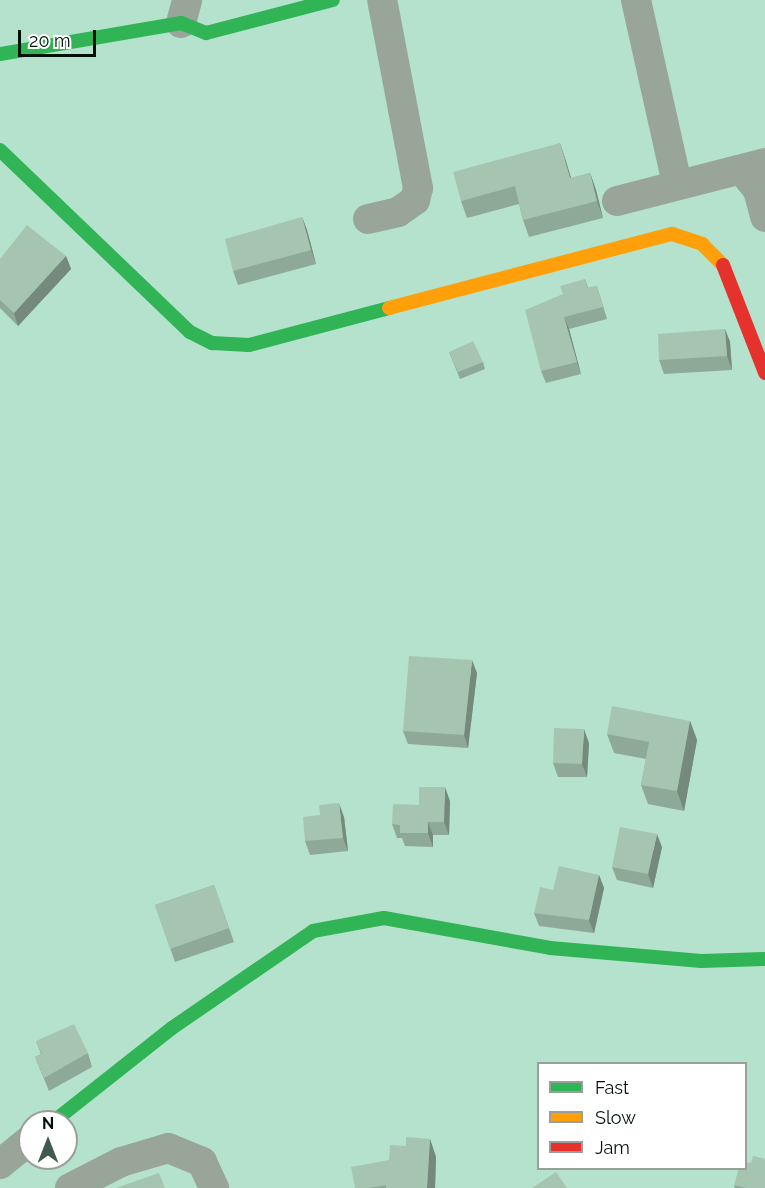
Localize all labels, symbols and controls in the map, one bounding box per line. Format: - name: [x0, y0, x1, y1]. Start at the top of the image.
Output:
- scale bar: [21, 18, 99, 56]
- text: 20 m: [29, 30, 71, 51]
- legend: [537, 1062, 747, 1170]
- text: Fast: [595, 1077, 629, 1098]
- text: Slow: [595, 1107, 636, 1128]
- north arrow: [18, 1110, 78, 1170]
- text: N: [42, 1114, 54, 1133]
- text: Jam: [595, 1137, 630, 1158]

